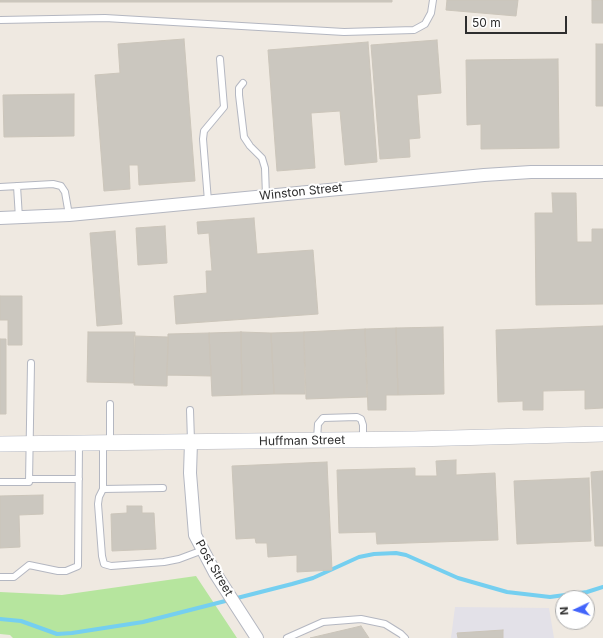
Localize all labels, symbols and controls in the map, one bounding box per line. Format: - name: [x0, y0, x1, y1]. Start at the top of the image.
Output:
- scale bar: [467, 8, 569, 34]
- text: 50 m: [472, 15, 501, 30]
- street label: Winston Street: [259, 180, 343, 204]
- street label: Huffman Street: [259, 433, 345, 449]
- street label: Post Street: [192, 537, 236, 599]
- north arrow: [555, 590, 595, 630]
- text: N: [557, 606, 571, 615]

